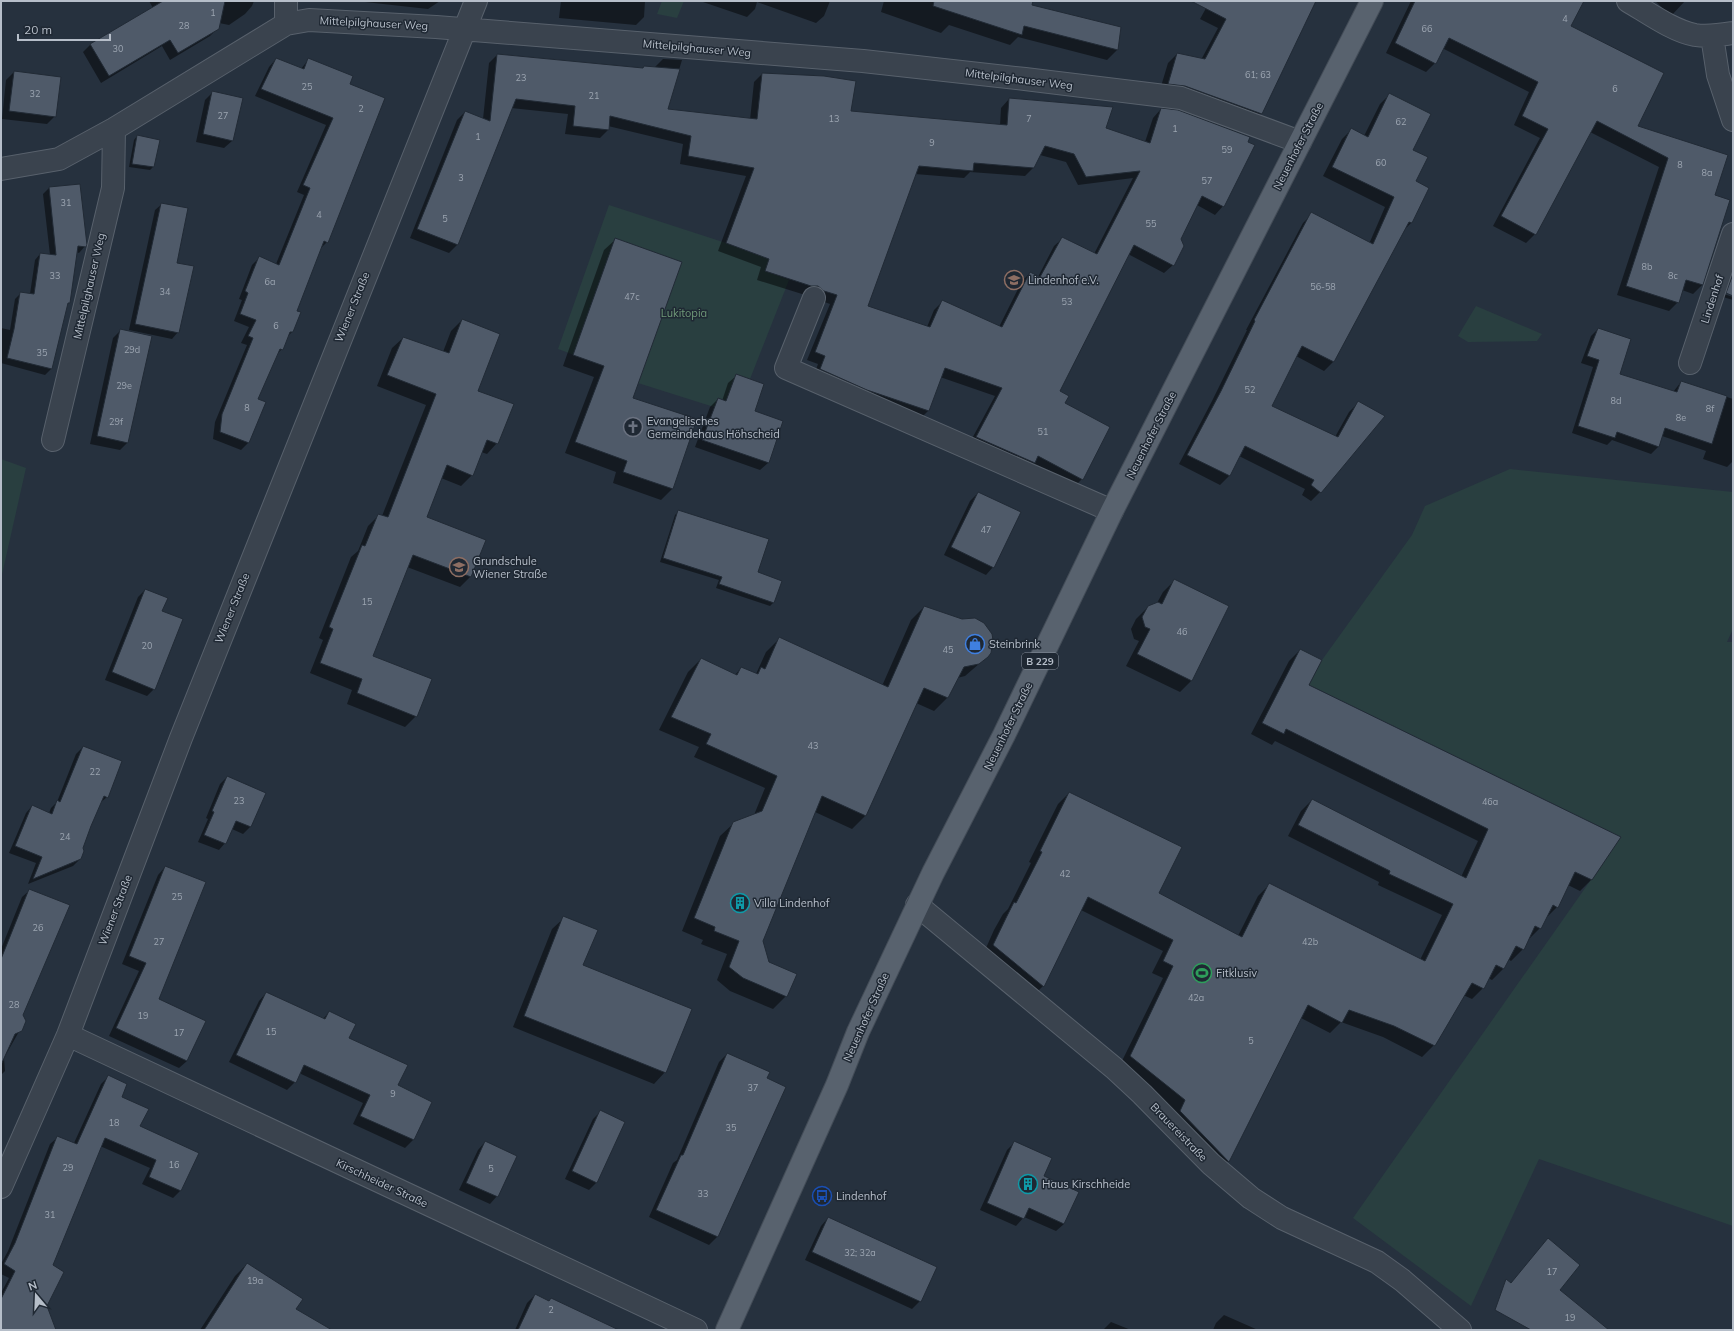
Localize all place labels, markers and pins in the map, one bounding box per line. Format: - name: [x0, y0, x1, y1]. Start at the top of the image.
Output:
- school or university icon: Lindenhof e.V.: [1003, 269, 1025, 291]
- place label: Lindenhof e.V.: [1028, 273, 1099, 287]
- place label: Evangelisches Gemeindehaus Höhscheid: [647, 414, 780, 441]
- church icon: Evangelisches Gemeindehaus Höhscheid: [622, 416, 644, 438]
- place label: Grundschule Wiener Straße: [473, 554, 547, 581]
- school or university icon: Grundschule Wiener Straße: [448, 556, 470, 578]
- shop icon: Steinbrink: [964, 633, 986, 655]
- place label: Steinbrink: [989, 637, 1040, 651]
- building icon: Villa Lindenhof: [729, 892, 751, 914]
- place label: Villa Lindenhof: [754, 896, 830, 910]
- sports icon: Fitklusiv: [1191, 962, 1213, 984]
- place label: Fitklusiv: [1216, 966, 1257, 980]
- building icon: Haus Kirschheide: [1017, 1173, 1039, 1195]
- place label: Haus Kirschheide: [1042, 1177, 1130, 1191]
- bus stop icon: Lindenhof: [811, 1185, 833, 1207]
- place label: Lindenhof: [836, 1189, 887, 1203]

